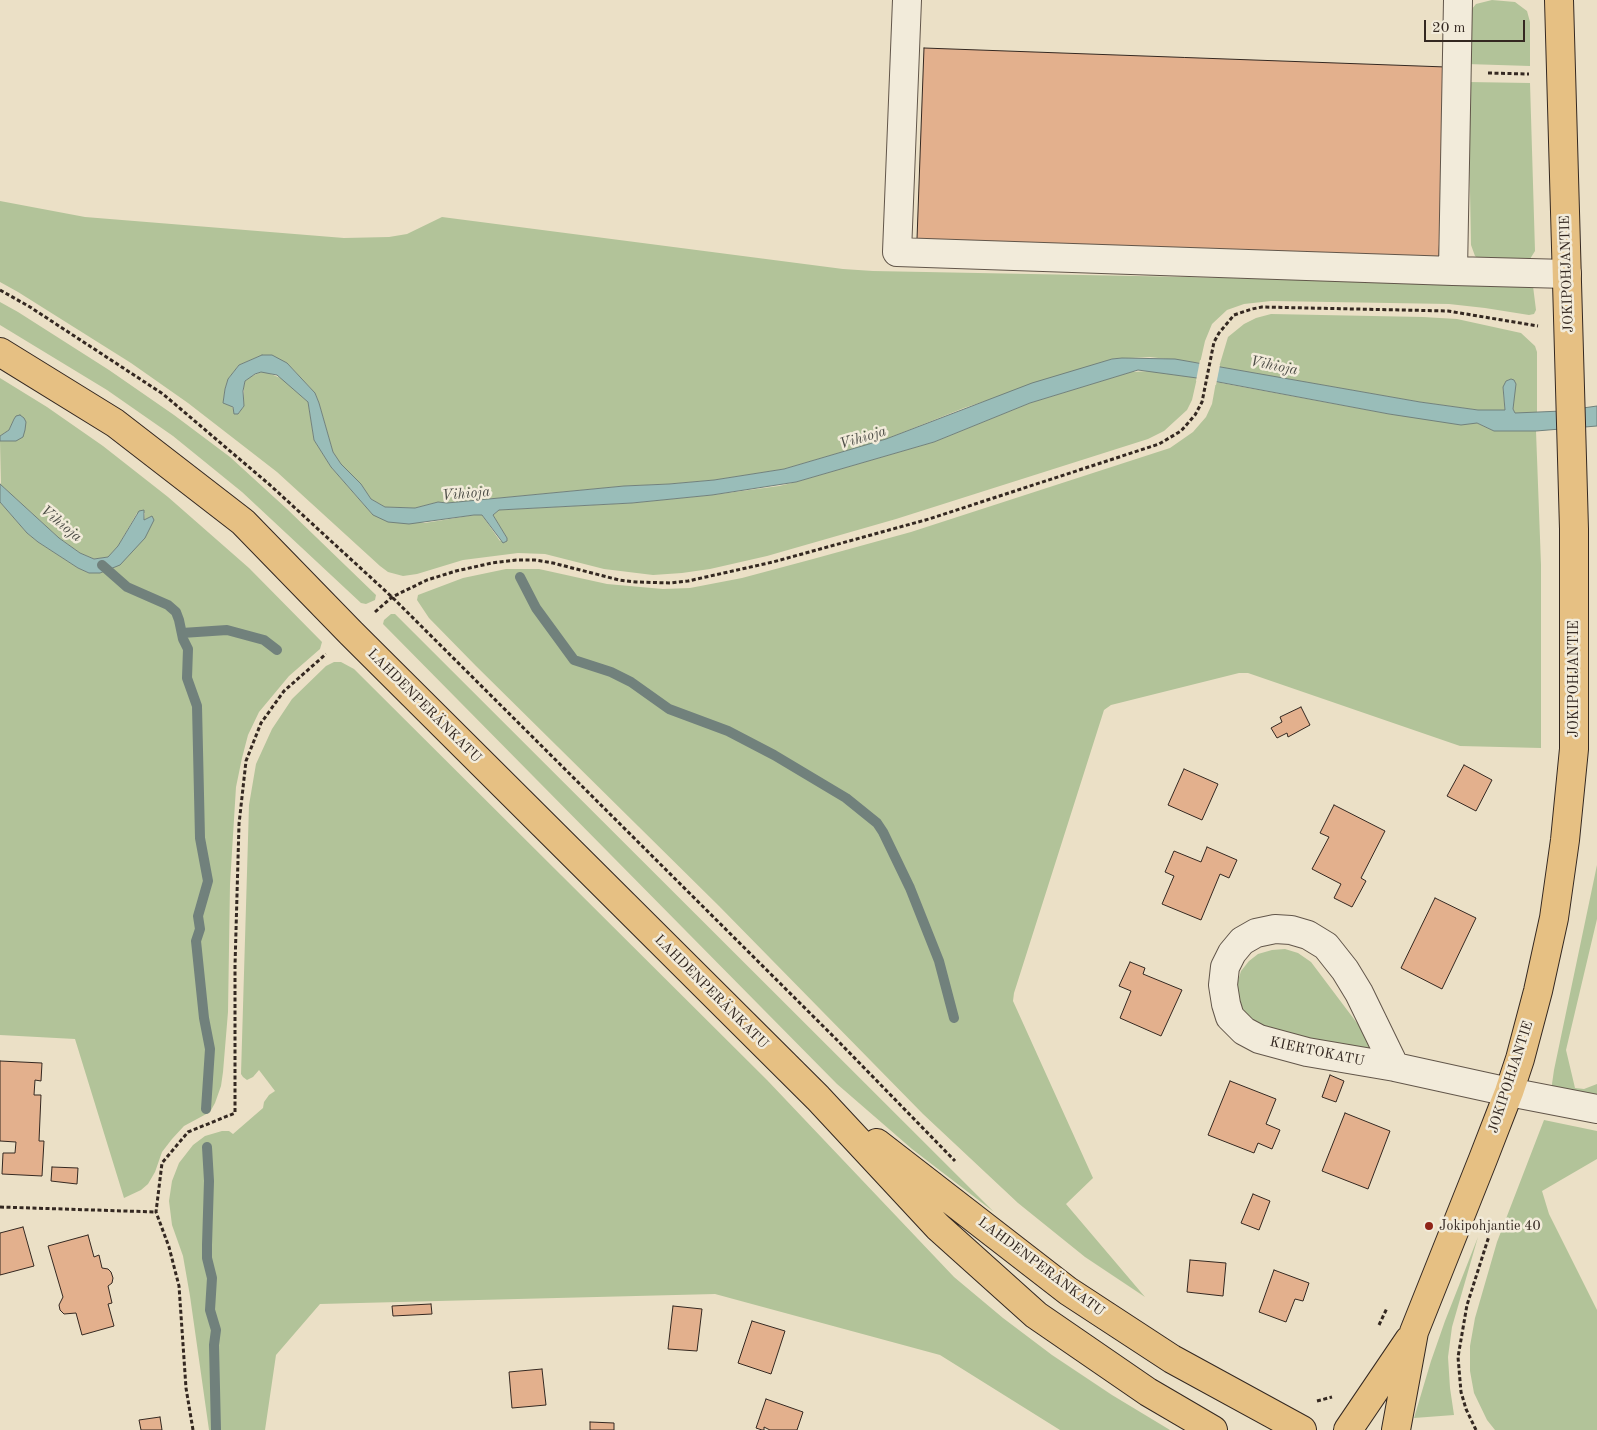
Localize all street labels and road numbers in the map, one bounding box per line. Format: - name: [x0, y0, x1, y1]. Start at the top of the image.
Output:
- street label: JOKIPOHJANTIE: [1557, 215, 1577, 333]
- street label: JOKIPOHJANTIE: [1566, 620, 1582, 738]
- street label: LAHDENPERÄNKATU: [364, 646, 484, 766]
- street label: LAHDENPERÄNKATU: [651, 932, 771, 1052]
- street label: JOKIPOHJANTIE: [1485, 1019, 1537, 1135]
- street label: KIERTOKATU: [1268, 1034, 1366, 1070]
- street label: LAHDENPERÄNKATU: [974, 1214, 1108, 1320]

